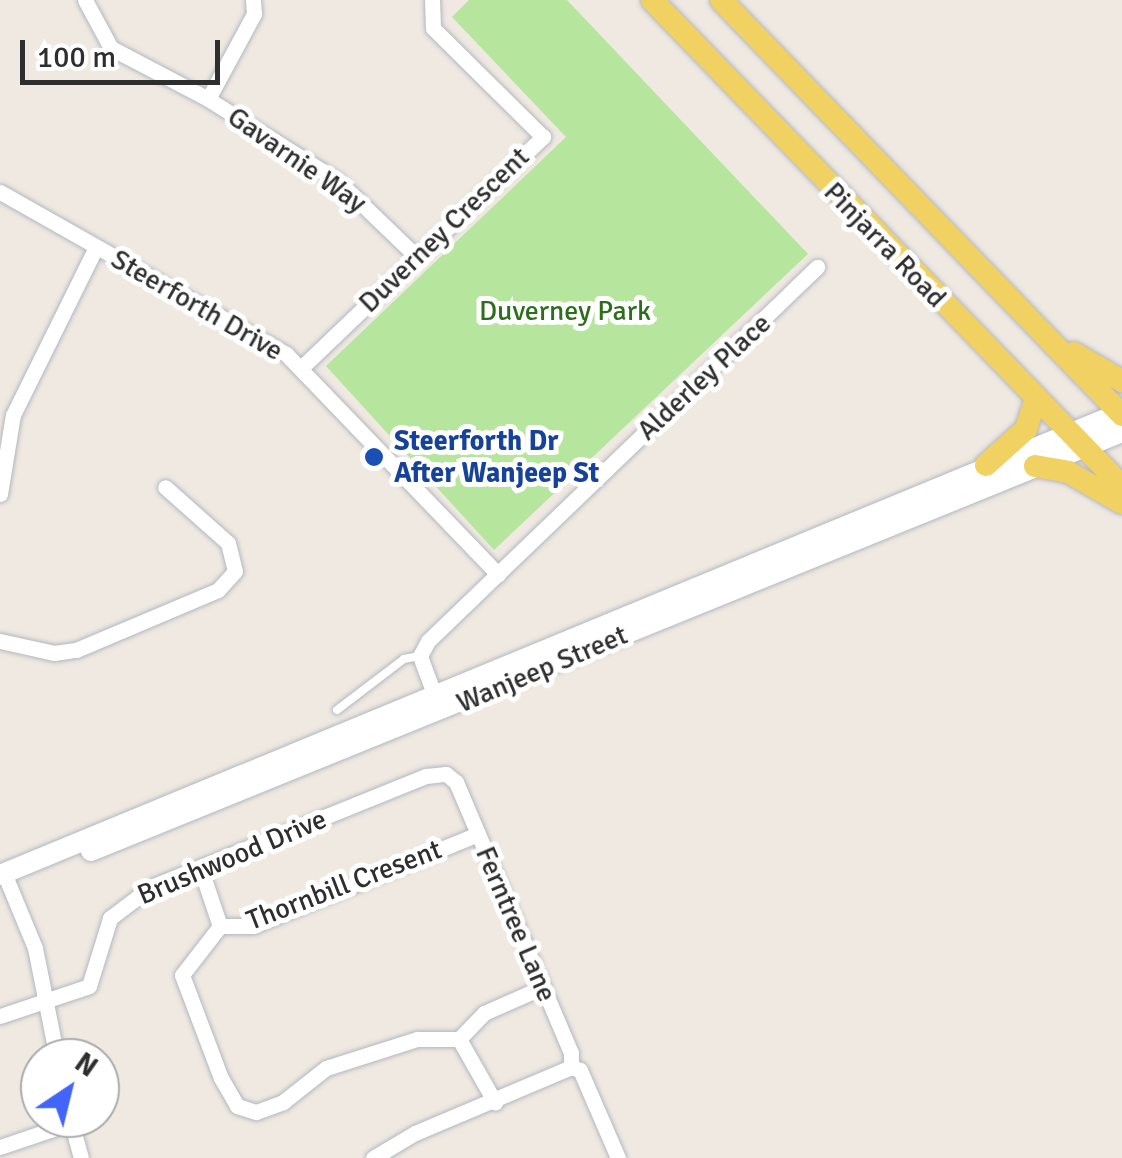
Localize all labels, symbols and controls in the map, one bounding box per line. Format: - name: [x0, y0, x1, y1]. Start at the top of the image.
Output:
- scale bar: [25, 20, 225, 82]
- text: 100 m: [37, 39, 116, 76]
- street label: Gavarnie Way: [221, 100, 373, 220]
- street label: Duverney Crescent: [352, 140, 536, 320]
- street label: Pinjarra Road: [817, 175, 953, 315]
- street label: Steerforth Drive: [105, 242, 289, 368]
- park label: Duverney Park: [479, 294, 651, 328]
- street label: Alderley Place: [630, 307, 778, 447]
- place label: Steerforth Dr After Wanjeep St: [394, 424, 599, 490]
- marker: Steerforth Dr After Wanjeep St: [363, 446, 385, 468]
- street label: Wanjeep Street: [452, 618, 632, 720]
- street label: Brushwood Drive: [133, 802, 331, 912]
- street label: Thornbill Cresent: [242, 832, 446, 938]
- street label: Ferntree Lane: [468, 842, 564, 1006]
- north arrow: [20, 1038, 120, 1138]
- text: N: [68, 1046, 104, 1085]

